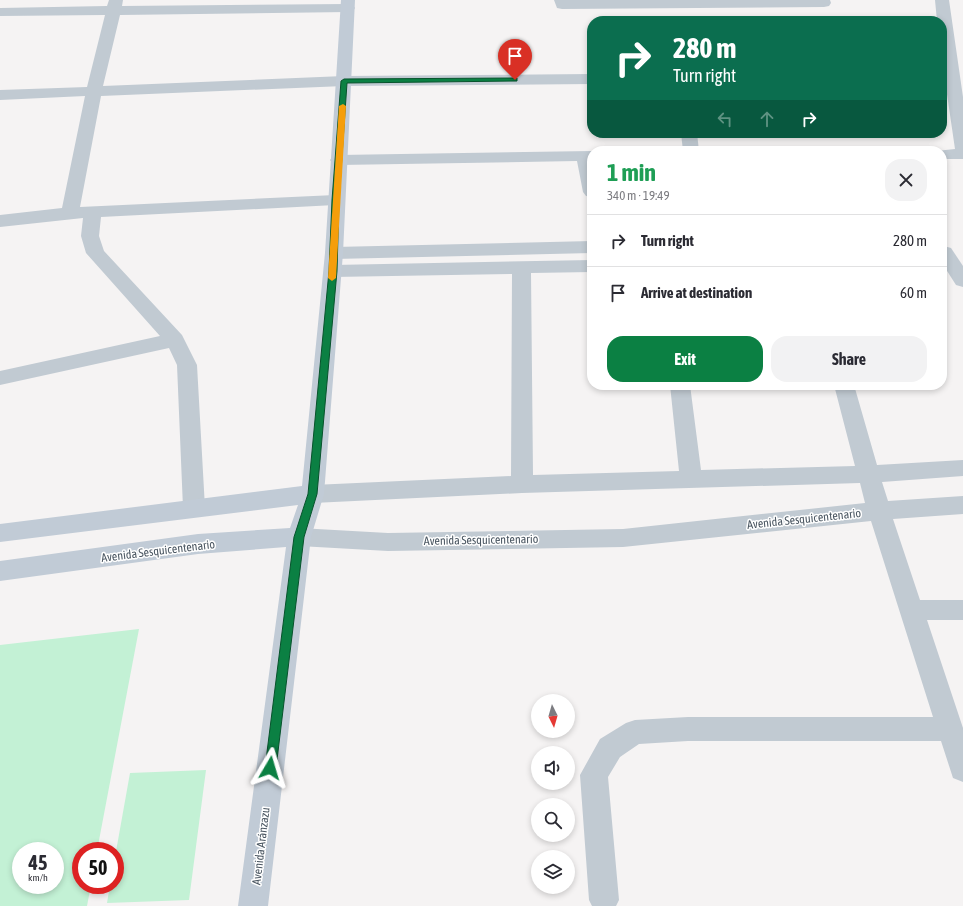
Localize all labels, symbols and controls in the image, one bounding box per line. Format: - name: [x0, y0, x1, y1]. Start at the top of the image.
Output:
- icon: right: [607, 32, 659, 84]
- text: 280 m: [673, 32, 736, 64]
- pin: [498, 39, 532, 80]
- icon: arrive: [504, 45, 526, 67]
- text: Turn right: [673, 65, 736, 86]
- icon: left: [714, 108, 736, 130]
- icon: ahead: [756, 108, 778, 130]
- icon: right: [798, 108, 820, 130]
- text: 1 min: [607, 159, 656, 186]
- button: close: [885, 159, 927, 201]
- text: 340 m · 19:49: [607, 188, 670, 203]
- icon: right: [607, 230, 629, 252]
- text: Turn right: [641, 232, 694, 249]
- text: 280 m: [893, 232, 927, 249]
- icon: arrive: [607, 282, 629, 304]
- text: Arrive at destination: [641, 284, 752, 301]
- text: 60 m: [900, 284, 927, 301]
- button: Exit: [607, 336, 763, 382]
- button: Share: [771, 336, 927, 382]
- street label: Avenida Sesquicentenario: [746, 506, 862, 532]
- street label: Avenida Sesquicentenario: [424, 532, 539, 548]
- street label: Avenida Sesquicentenario: [100, 537, 216, 565]
- north arrow: [531, 694, 575, 738]
- map controls: [531, 694, 575, 894]
- button: sound: [531, 746, 575, 790]
- position arrow: [249, 747, 291, 789]
- button: search: [531, 798, 575, 842]
- street label: Avenida Aránzazu: [249, 806, 273, 886]
- speed limit sign: 50: [72, 842, 124, 894]
- button: layers: [531, 850, 575, 894]
- text: 45: [29, 851, 47, 874]
- text: km/h: [28, 872, 48, 883]

